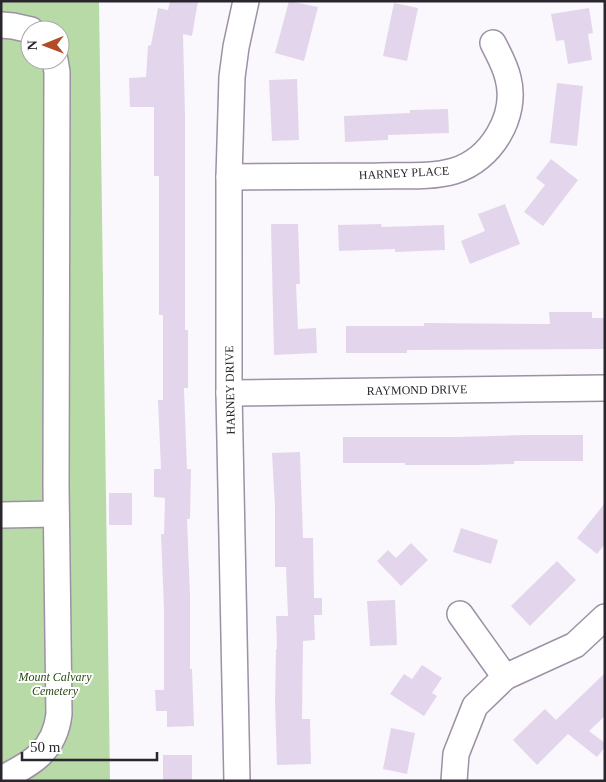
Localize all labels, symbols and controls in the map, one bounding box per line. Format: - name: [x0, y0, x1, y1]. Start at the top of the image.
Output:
- north arrow: [20, 20, 70, 70]
- text: N: [25, 40, 40, 50]
- street label: HARNEY PLACE: [358, 164, 450, 182]
- street label: HARNEY DRIVE: [222, 345, 238, 435]
- street label: RAYMOND DRIVE: [367, 382, 467, 398]
- park label: Mount Calvary Cemetery: [18, 670, 92, 698]
- scale bar: [22, 730, 158, 762]
- text: 50 m: [30, 739, 61, 755]

